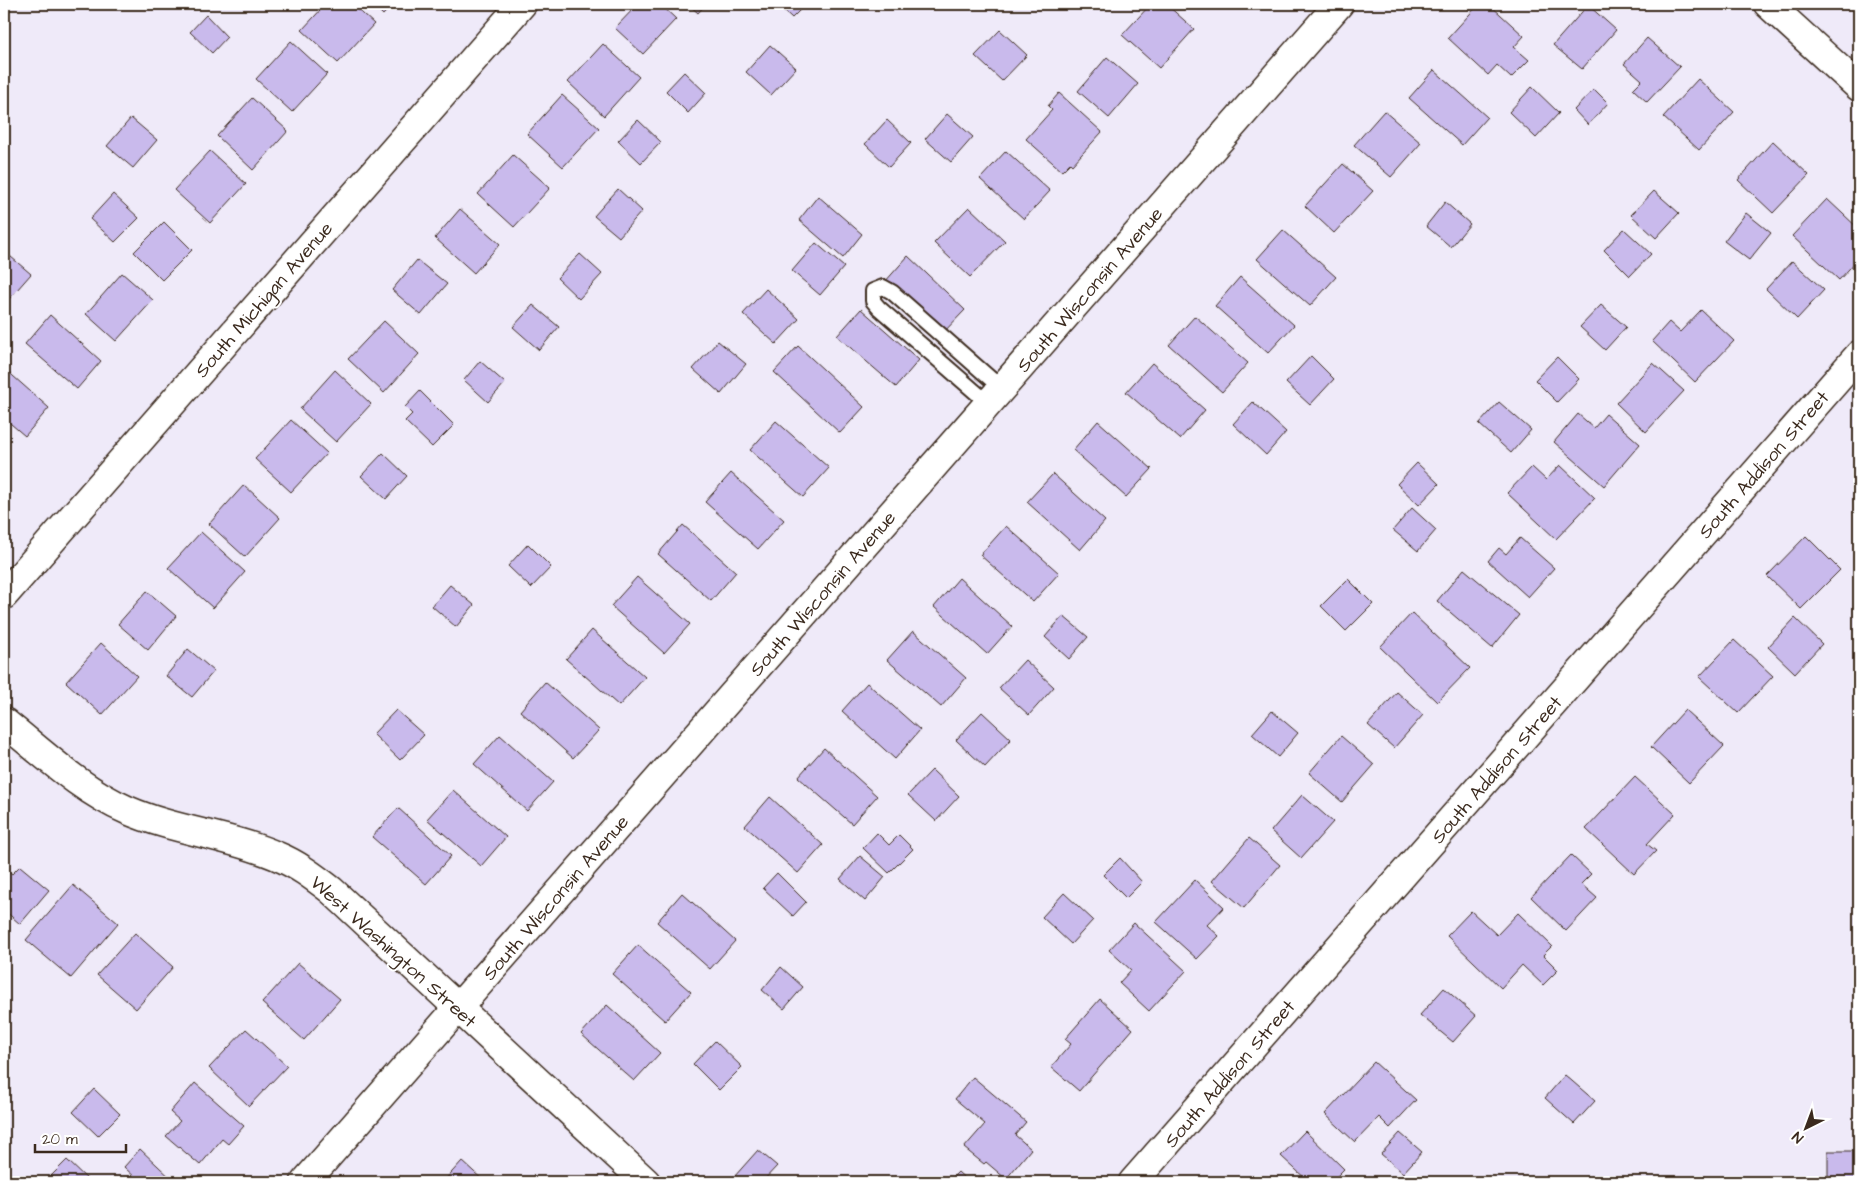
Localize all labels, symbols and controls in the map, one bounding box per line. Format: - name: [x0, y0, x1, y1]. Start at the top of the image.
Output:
- street label: South Wisconsin Avenue: [1011, 202, 1170, 378]
- street label: South Michigan Avenue: [189, 216, 340, 384]
- street label: South Addison Street: [1692, 385, 1836, 545]
- street label: South Wisconsin Avenue: [744, 506, 903, 682]
- street label: South Addison Street: [1425, 690, 1569, 850]
- street label: South Wisconsin Avenue: [477, 810, 636, 986]
- street label: West Washington Street: [303, 870, 482, 1035]
- street label: South Addison Street: [1158, 994, 1302, 1154]
- north arrow: [1780, 1104, 1830, 1154]
- scale bar: [35, 1121, 126, 1153]
- text: N: [1788, 1126, 1808, 1147]
- text: 20 m: [42, 1129, 78, 1150]

